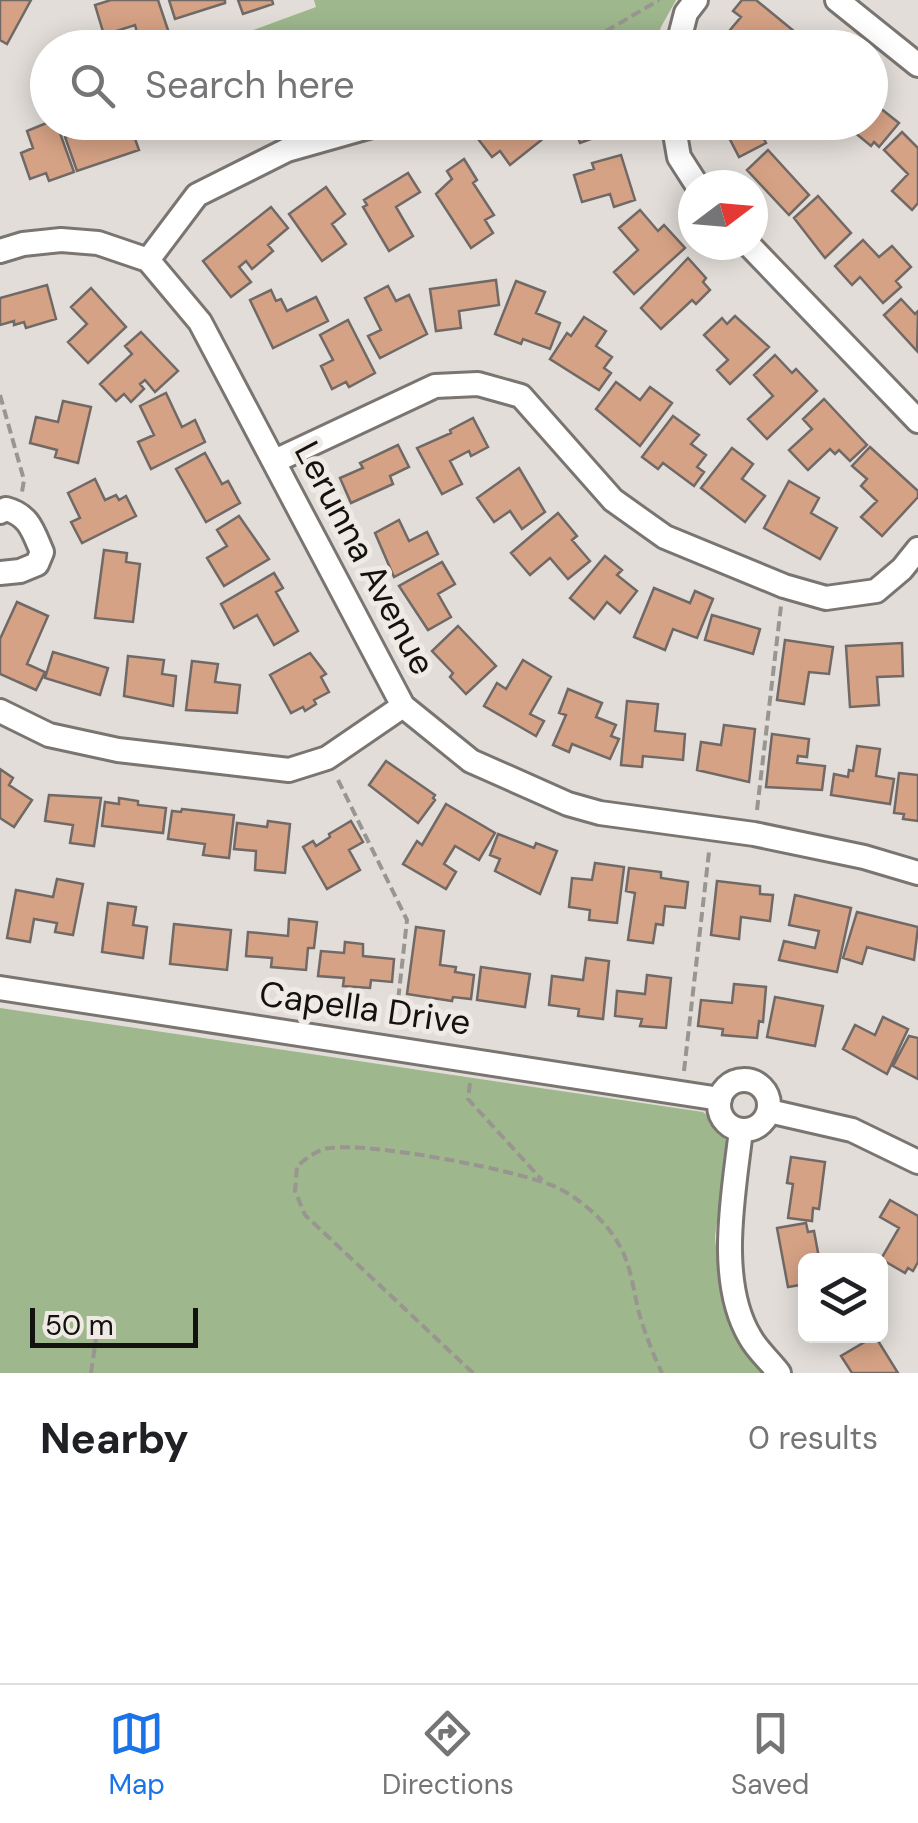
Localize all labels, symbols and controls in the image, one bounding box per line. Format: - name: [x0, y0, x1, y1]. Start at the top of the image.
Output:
- search box: [30, 30, 888, 140]
- icon: search: [65, 58, 120, 113]
- text: Search here: [145, 60, 355, 110]
- north arrow: [678, 170, 768, 260]
- street label: Lerunna Avenue: [284, 433, 446, 683]
- street label: Capella Drive: [256, 970, 474, 1046]
- map controls: [798, 1253, 888, 1343]
- button: layers: [798, 1253, 888, 1343]
- scale bar: [30, 1303, 198, 1348]
- text: 50 m: [45, 1307, 114, 1344]
- text: Nearby: [40, 1411, 189, 1466]
- text: 0 results: [748, 1417, 878, 1459]
- tab: Map: [109, 1706, 165, 1803]
- tab: Directions: [382, 1706, 514, 1803]
- tab: Saved: [731, 1706, 809, 1803]

